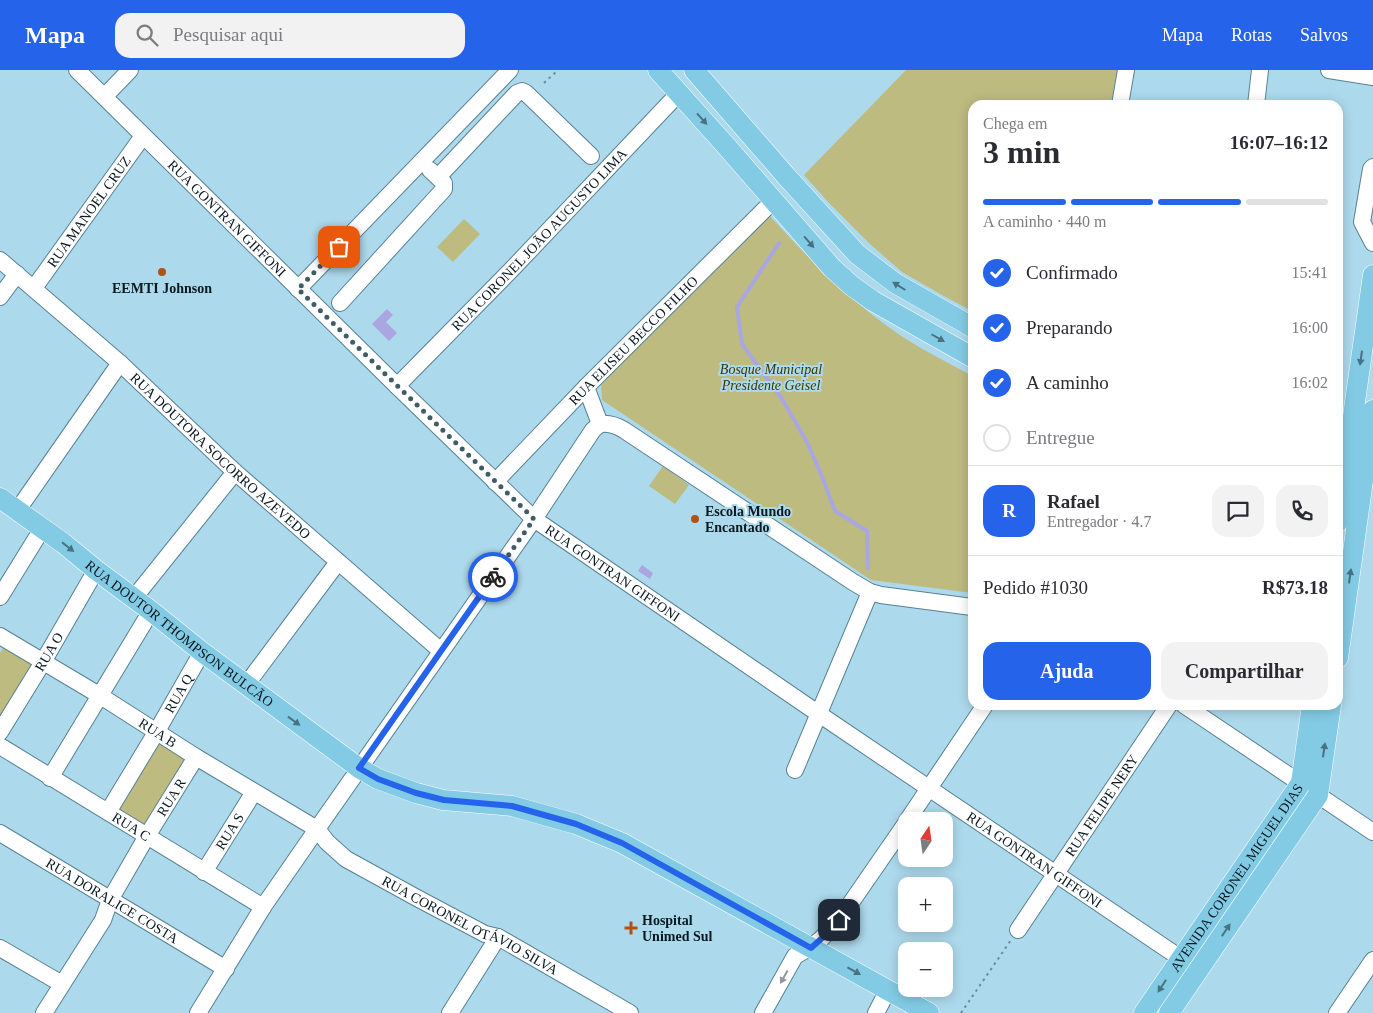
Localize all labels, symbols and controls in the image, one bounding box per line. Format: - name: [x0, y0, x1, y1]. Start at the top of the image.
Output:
- search box: [115, 13, 465, 58]
- icon: search: [133, 21, 161, 49]
- text: Mapa: [25, 22, 85, 48]
- text: Pesquisar aqui: [173, 24, 283, 45]
- text: Mapa: [1162, 25, 1203, 45]
- text: Rotas: [1231, 25, 1272, 45]
- text: Salvos: [1300, 25, 1348, 45]
- one-way arrow: [697, 113, 708, 126]
- text: Chega em: [983, 115, 1047, 132]
- text: 16:07–16:12: [1230, 132, 1328, 153]
- text: 3 min: [983, 134, 1060, 170]
- street label: RUA CORONEL JOÃO AUGUSTO LIMA: [448, 145, 630, 334]
- street label: RUA MANOEL CRUZ: [44, 153, 134, 270]
- street label: RUA GONTRAN GIFFONI: [165, 157, 289, 280]
- text: A caminho · 440 m: [983, 213, 1107, 230]
- pin: [318, 226, 360, 268]
- icon: bag: [325, 233, 353, 261]
- one-way arrow: [803, 235, 815, 247]
- icon: check: [983, 259, 1011, 287]
- text: Confirmado: [1026, 262, 1118, 283]
- text: 15:41: [1292, 264, 1328, 281]
- marker: EEMTI Johnson: [156, 266, 168, 278]
- street label: RUA ELISEU BECCO FILHO: [566, 273, 701, 408]
- place label: EEMTI Johnson: [112, 281, 212, 296]
- one-way arrow: [893, 281, 906, 290]
- icon: check: [983, 314, 1011, 342]
- text: Preparando: [1026, 317, 1113, 338]
- text: 16:00: [1292, 319, 1328, 336]
- one-way arrow: [931, 334, 946, 342]
- one-way arrow: [1356, 350, 1364, 366]
- park label: Bosque Municipal Presidente Geisel: [720, 362, 822, 393]
- icon: check: [983, 369, 1011, 397]
- street label: RUA DOUTORA SOCORRO AZEVEDO: [128, 370, 314, 542]
- text: A caminho: [1026, 372, 1109, 393]
- text: 16:02: [1292, 374, 1328, 391]
- text: Entregue: [1026, 427, 1095, 448]
- button: chat: [1212, 485, 1264, 537]
- button: phone: [1276, 485, 1328, 537]
- text: Rafael: [1047, 491, 1100, 512]
- text: R: [1002, 500, 1016, 521]
- place label: Escola Mundo Encantado: [705, 504, 791, 535]
- marker: Escola Mundo Encantado: [689, 513, 701, 525]
- text: Entregador · 4.7: [1047, 513, 1151, 530]
- street label: RUA GONTRAN GIFFONI: [543, 522, 683, 624]
- one-way arrow: [61, 542, 74, 553]
- courier: [468, 552, 518, 602]
- street label: RUA DOUTOR THOMPSON BULCÃO: [83, 557, 276, 710]
- icon: bike: [479, 563, 507, 591]
- one-way arrow: [1346, 568, 1354, 584]
- text: Pedido #1030: [983, 577, 1088, 598]
- text: R$73.18: [1262, 577, 1328, 598]
- street label: RUA O: [32, 630, 66, 674]
- button: Ajuda: [983, 642, 1151, 700]
- button: Compartilhar: [1161, 642, 1328, 700]
- street label: RUA Q: [161, 671, 195, 715]
- street label: RUA B: [136, 715, 179, 750]
- one-way arrow: [287, 716, 301, 726]
- one-way arrow: [1320, 741, 1328, 757]
- street label: RUA FELIPE NERY: [1062, 752, 1141, 859]
- street label: RUA R: [154, 775, 189, 819]
- street label: AVENIDA CORONEL MIGUEL DIAS: [1167, 781, 1306, 974]
- street label: RUA C: [110, 809, 153, 844]
- street label: RUA GONTRAN GIFFONI: [964, 809, 1105, 911]
- street label: RUA S: [212, 810, 246, 852]
- north arrow: [898, 812, 952, 868]
- map controls: [898, 812, 953, 997]
- street label: RUA DORALICE COSTA: [43, 855, 182, 946]
- street label: RUA CORONEL OTÁVIO SILVA: [380, 873, 562, 978]
- button: +: [898, 877, 953, 932]
- pin: [818, 899, 860, 941]
- icon: home: [825, 906, 853, 934]
- place label: Hospital Unimed Sul: [642, 913, 713, 944]
- marker: Hospital Unimed Sul: [624, 921, 638, 935]
- one-way arrow: [1221, 923, 1230, 937]
- button: −: [898, 942, 953, 997]
- one-way arrow: [847, 967, 861, 975]
- one-way arrow: [779, 970, 788, 983]
- one-way arrow: [1157, 979, 1167, 992]

